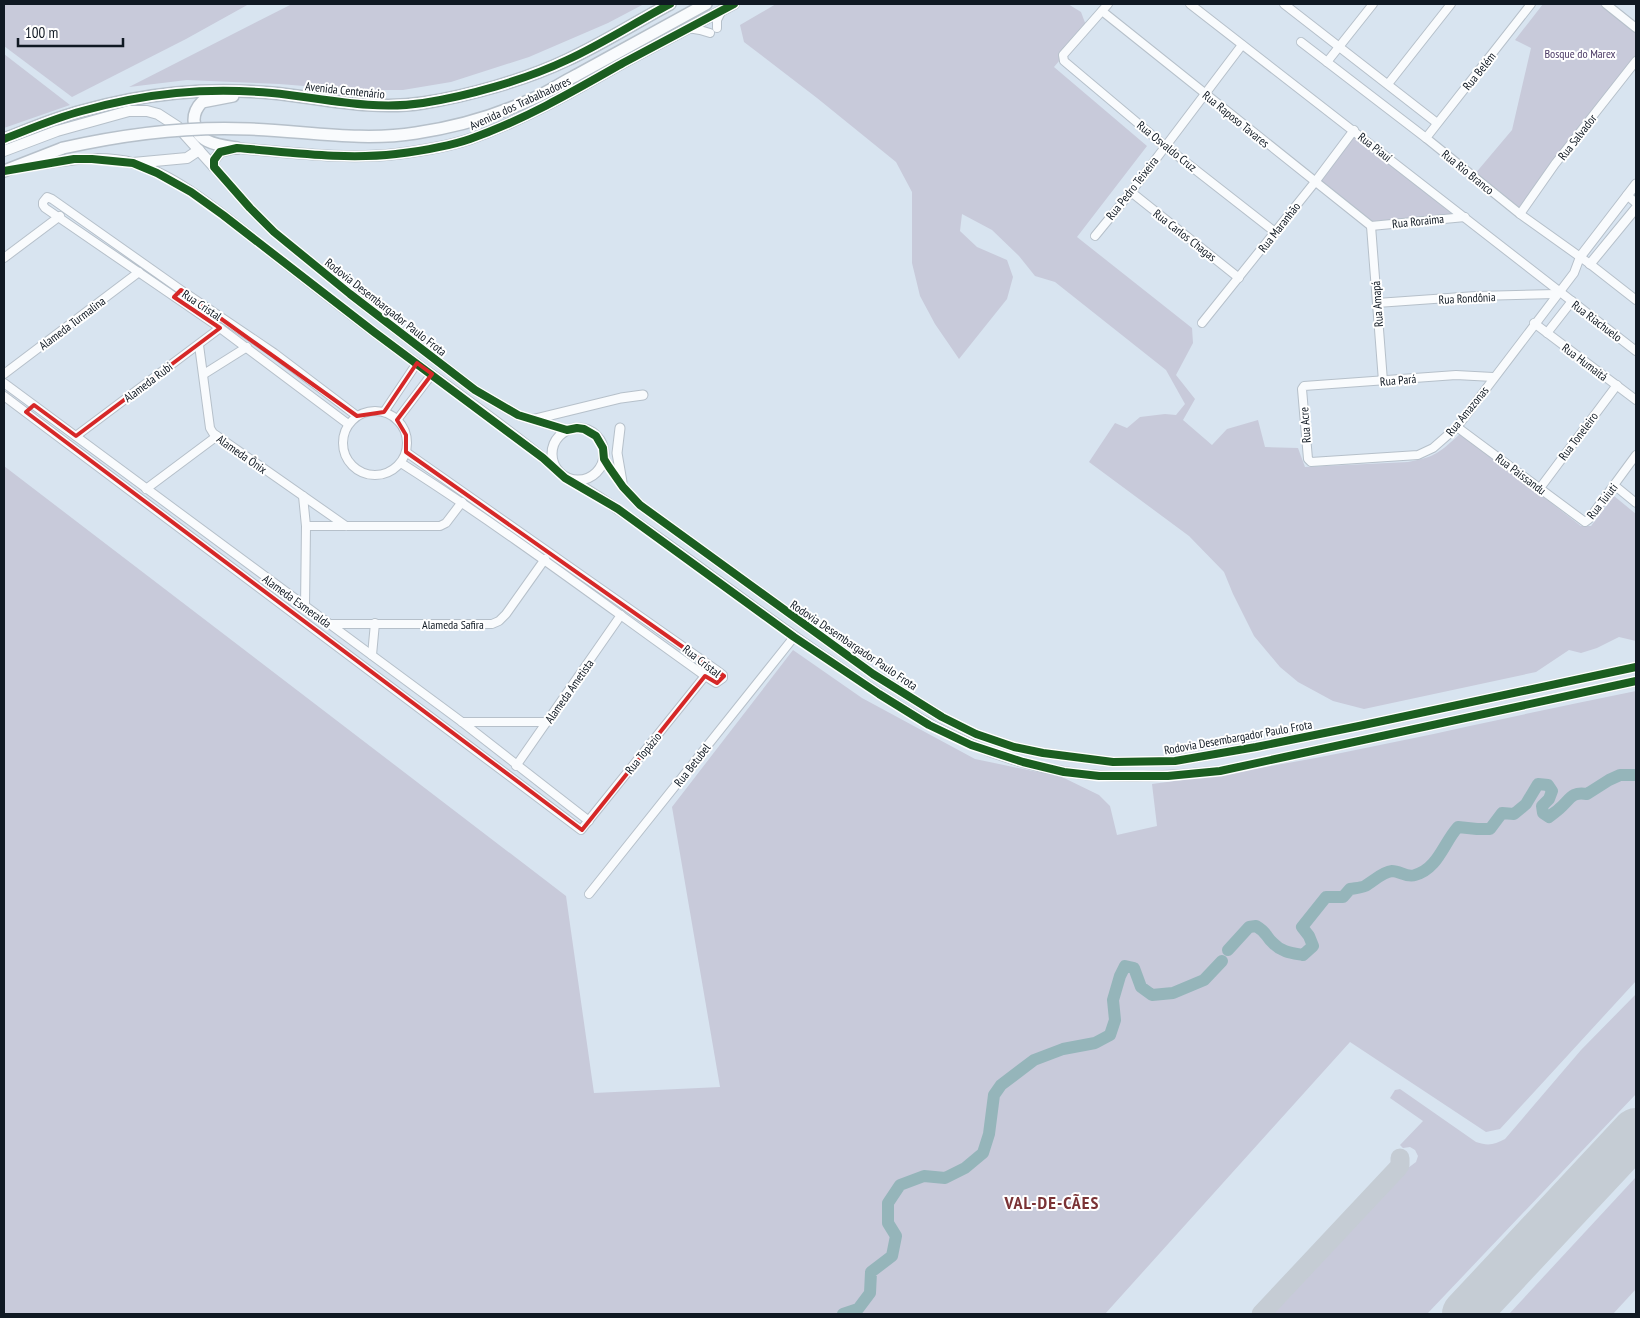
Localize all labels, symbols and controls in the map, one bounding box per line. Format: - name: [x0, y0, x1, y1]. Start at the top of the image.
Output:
- scale bar: [18, 15, 122, 47]
- text: 100 m: [25, 23, 58, 42]
- park label: Bosque do Marex: [1544, 46, 1616, 61]
- street label: Rua Belém: [1459, 49, 1499, 93]
- street label: Avenida dos Trabalhadores: [467, 73, 573, 133]
- street label: Avenida Centenário: [304, 78, 386, 102]
- street label: Rua Raposo Tavares: [1200, 87, 1272, 151]
- street label: Rua Salvador: [1554, 110, 1600, 163]
- street label: Rua Osvaldo Cruz: [1134, 117, 1200, 175]
- street label: Rua Piauí: [1355, 129, 1395, 165]
- street label: Rua Rio Branco: [1439, 146, 1497, 198]
- street label: Rua Pedro Teixeira: [1103, 153, 1162, 223]
- street label: Rua Maranhão: [1255, 199, 1303, 255]
- street label: Rua Carlos Chagas: [1150, 206, 1220, 264]
- street label: Rua Roraima: [1391, 211, 1445, 231]
- street label: Rodovia Desembargador Paulo Frota: [322, 255, 450, 359]
- street label: Rua Amapá: [1368, 280, 1386, 328]
- street label: Rua Cristal: [179, 286, 225, 324]
- street label: Rua Rondônia: [1438, 289, 1496, 307]
- street label: Alameda Turmalina: [36, 293, 108, 353]
- street label: Rua Riachuelo: [1569, 297, 1625, 345]
- street label: Rua Humaitá: [1559, 340, 1611, 384]
- street label: Alameda Rubi: [121, 359, 175, 405]
- street label: Rua Pará: [1379, 371, 1417, 389]
- street label: Rua Amazonas: [1442, 383, 1492, 439]
- street label: Rua Acre: [1296, 406, 1314, 444]
- street label: Rua Toneleiro: [1555, 409, 1601, 463]
- street label: Alameda Ônix: [214, 431, 270, 477]
- street label: Rua Paissandu: [1493, 450, 1549, 498]
- street label: Rua Tuiuti: [1583, 480, 1621, 522]
- street label: Alameda Esmeralda: [260, 571, 335, 631]
- street label: Rodovia Desembargador Paulo Frota: [788, 597, 921, 693]
- street label: Alameda Safira: [422, 617, 484, 632]
- street label: Rua Cristal: [680, 641, 724, 681]
- street label: Alameda Ametista: [541, 656, 597, 726]
- street label: Rodovia Desembargador Paulo Frota: [1163, 717, 1313, 757]
- street label: Rua Topázio: [622, 729, 664, 777]
- street label: Rua Betubel: [671, 740, 714, 789]
- district label: VAL-DE-CÃES: [1004, 1191, 1099, 1214]

